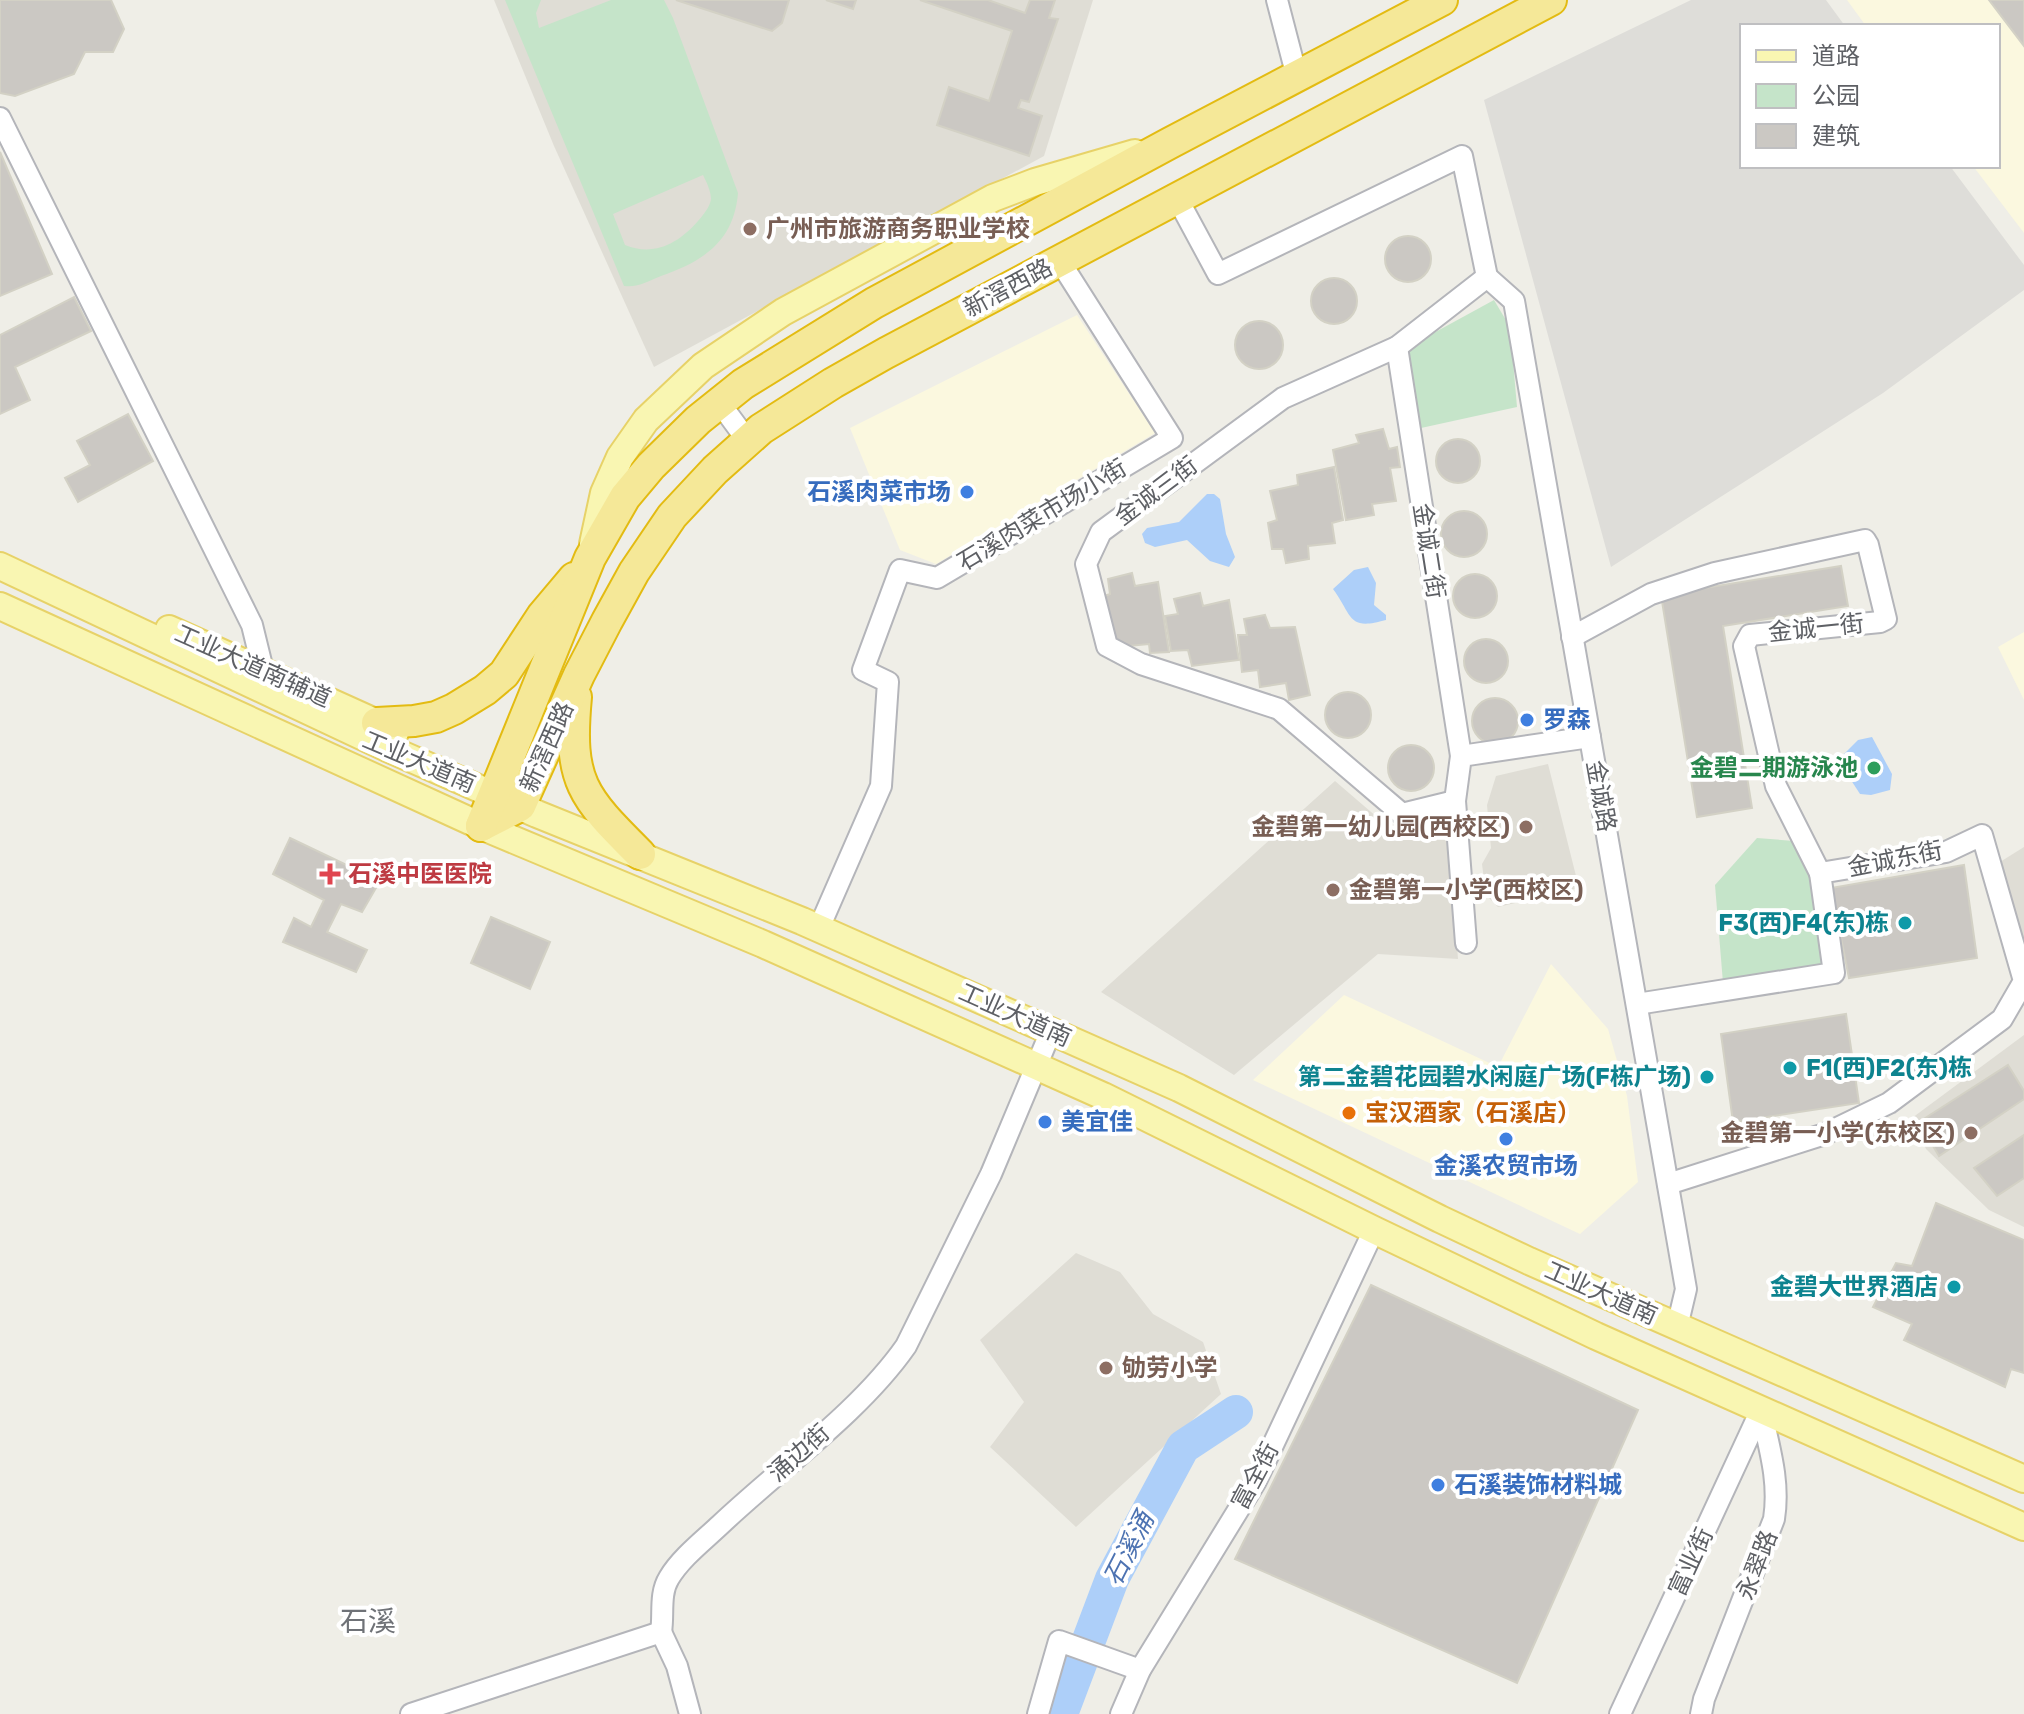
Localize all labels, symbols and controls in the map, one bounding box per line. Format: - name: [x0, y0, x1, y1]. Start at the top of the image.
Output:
- legend: [1740, 24, 2000, 168]
- text: 道路: [1812, 42, 1860, 70]
- text: 公园: [1812, 82, 1860, 110]
- text: 建筑: [1812, 122, 1860, 150]
- place label: 广州市旅游商务职业学校: [766, 215, 1030, 243]
- marker: 广州市旅游商务职业学校: [741, 220, 759, 238]
- street label: 新滘西路: [959, 253, 1057, 323]
- street label: 金诚三街: [1109, 451, 1203, 531]
- street label: 石溪肉菜市场小街: [953, 454, 1131, 576]
- place label: 石溪肉菜市场: [807, 478, 951, 506]
- marker: 石溪肉菜市场: [958, 483, 976, 501]
- street label: 金诚二街: [1408, 501, 1450, 601]
- street label: 金诚一街: [1767, 609, 1865, 647]
- street label: 工业大道南辅道: [171, 619, 335, 713]
- street label: 新滘西路: [515, 697, 579, 797]
- place label: 罗森: [1543, 706, 1591, 734]
- marker: 罗森: [1518, 711, 1536, 729]
- street label: 工业大道南: [358, 726, 480, 798]
- place label: 金碧二期游泳池: [1690, 754, 1858, 782]
- street label: 金诚路: [1581, 758, 1621, 834]
- marker: 金碧二期游泳池: [1865, 759, 1883, 777]
- place label: 金碧第一幼儿园(西校区): [1252, 813, 1510, 841]
- marker: 金碧第一幼儿园(西校区): [1517, 818, 1535, 836]
- street label: 金诚东街: [1845, 836, 1945, 882]
- place label: 石溪中医医院: [348, 860, 492, 888]
- marker: 石溪中医医院: [319, 863, 341, 885]
- place label: 金碧第一小学(西校区): [1349, 876, 1583, 904]
- marker: 金碧第一小学(西校区): [1324, 881, 1342, 899]
- place label: F3(西)F4(东)栋: [1718, 909, 1889, 937]
- marker: F3(西)F4(东)栋: [1896, 914, 1914, 932]
- street label: 工业大道南: [954, 978, 1076, 1052]
- place label: F1(西)F2(东)栋: [1806, 1054, 1972, 1082]
- marker: F1(西)F2(东)栋: [1781, 1059, 1799, 1077]
- place label: 第二金碧花园碧水闲庭广场(F栋广场): [1298, 1063, 1691, 1091]
- marker: 第二金碧花园碧水闲庭广场(F栋广场): [1698, 1068, 1716, 1086]
- place label: 宝汉酒家（石溪店）: [1365, 1099, 1581, 1127]
- marker: 宝汉酒家（石溪店）: [1340, 1104, 1358, 1122]
- place label: 美宜佳: [1061, 1108, 1133, 1136]
- marker: 美宜佳: [1036, 1113, 1054, 1131]
- place label: 金碧第一小学(东校区): [1721, 1119, 1955, 1147]
- marker: 金碧第一小学(东校区): [1962, 1124, 1980, 1142]
- marker: 金溪农贸市场: [1497, 1130, 1515, 1148]
- place label: 金溪农贸市场: [1434, 1152, 1578, 1180]
- street label: 工业大道南: [1540, 1256, 1662, 1330]
- place label: 金碧大世界酒店: [1770, 1273, 1938, 1301]
- marker: 金碧大世界酒店: [1945, 1278, 1963, 1296]
- place label: 劬劳小学: [1122, 1354, 1218, 1382]
- marker: 劬劳小学: [1097, 1359, 1115, 1377]
- street label: 涌边街: [763, 1419, 835, 1487]
- street label: 富全街: [1226, 1438, 1284, 1514]
- place label: 石溪装饰材料城: [1454, 1471, 1622, 1499]
- marker: 石溪装饰材料城: [1429, 1476, 1447, 1494]
- water label: 石溪涌: [1097, 1505, 1162, 1591]
- street label: 富业街: [1663, 1523, 1719, 1601]
- street label: 永翠路: [1731, 1526, 1783, 1604]
- district label: 石溪: [340, 1605, 396, 1638]

